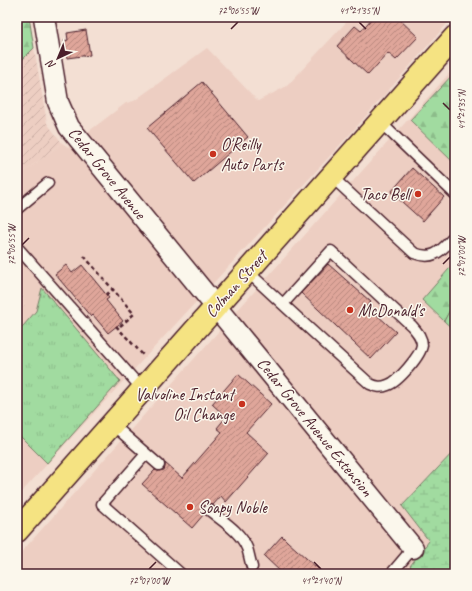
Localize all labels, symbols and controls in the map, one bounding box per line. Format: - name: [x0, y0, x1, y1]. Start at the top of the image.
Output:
- text: 72°06'55"W: [218, 4, 260, 17]
- text: 41°21'35"N: [339, 4, 381, 17]
- north arrow: [38, 38, 78, 78]
- text: N: [42, 56, 58, 73]
- text: 41°21'35"N: [455, 88, 468, 130]
- street label: Cedar Grove Avenue: [64, 123, 151, 224]
- place label: O'Reilly Auto Parts: [221, 134, 285, 175]
- marker: O'Reilly Auto Parts: [208, 149, 218, 159]
- place label: Taco Bell: [360, 184, 413, 205]
- marker: Taco Bell: [413, 189, 423, 199]
- text: 72°06'55"W: [5, 223, 18, 265]
- text: 72°07'00"W: [455, 235, 468, 277]
- street label: Colman Street: [200, 244, 273, 322]
- place label: McDonald's: [358, 300, 426, 321]
- marker: McDonald's: [345, 305, 355, 315]
- street label: Cedar Grove Avenue Extension: [252, 353, 378, 501]
- place label: Valvoline Instant Oil Change: [135, 384, 236, 425]
- marker: Valvoline Instant Oil Change: [237, 399, 247, 409]
- place label: Soapy Noble: [198, 497, 268, 518]
- marker: Soapy Noble: [185, 502, 195, 512]
- text: 72°07'00"W: [129, 574, 171, 587]
- text: 41°21'40"N: [301, 574, 343, 587]

